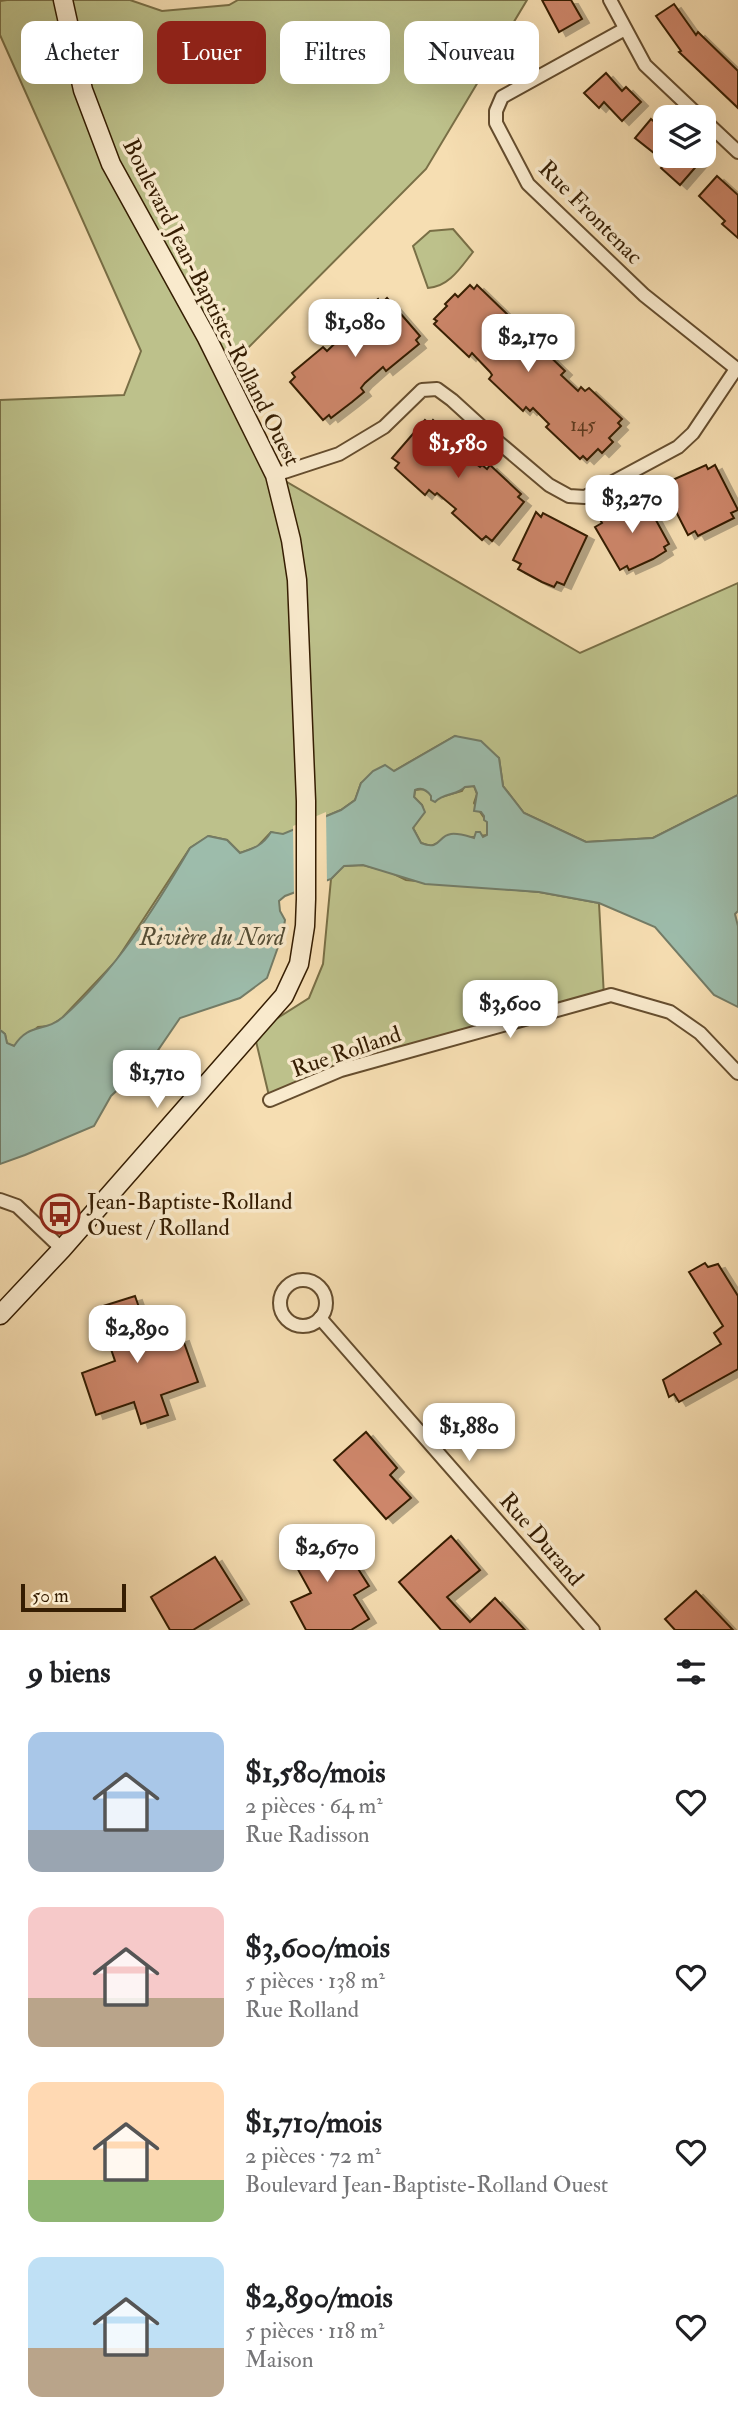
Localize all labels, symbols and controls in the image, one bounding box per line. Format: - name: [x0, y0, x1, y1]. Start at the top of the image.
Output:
- chip: Acheter: [21, 21, 143, 84]
- chip: Louer: [157, 21, 266, 84]
- chip: Filtres: [280, 21, 390, 84]
- chip: Nouveau: [404, 21, 539, 84]
- map controls: [653, 105, 716, 168]
- button: layers: [653, 105, 716, 168]
- street label: Boulevard Jean-Baptiste-Rolland Ouest: [115, 134, 307, 471]
- street label: Rue Frontenac: [533, 154, 649, 270]
- pin: $1,080: [298, 300, 412, 359]
- text: $1,080: [324, 307, 386, 336]
- pin: $2,170: [471, 314, 585, 374]
- text: $2,170: [498, 322, 558, 351]
- house number: 145: [570, 413, 596, 437]
- pin: $1,580: [401, 420, 515, 480]
- text: $1,580: [428, 428, 488, 457]
- pin: $3,270: [575, 476, 689, 535]
- text: $3,270: [601, 483, 663, 512]
- water label: Rivière du Nord: [139, 922, 286, 953]
- pin: $3,600: [453, 981, 567, 1040]
- text: $3,600: [479, 988, 541, 1017]
- street label: Rue Rolland: [287, 1019, 405, 1084]
- pin: $1,710: [100, 1050, 214, 1110]
- text: $1,710: [129, 1058, 185, 1087]
- place label: Jean-Baptiste-Rolland Ouest / Rolland: [86, 1187, 293, 1242]
- bus stop icon: Jean-Baptiste-Rolland Ouest / Rolland: [39, 1193, 81, 1235]
- pin: $2,890: [80, 1306, 194, 1365]
- text: $2,890: [105, 1313, 169, 1342]
- pin: $1,880: [412, 1404, 526, 1463]
- text: $1,880: [439, 1411, 499, 1440]
- street label: Rue Durand: [493, 1487, 590, 1592]
- pin: $2,670: [270, 1524, 384, 1584]
- text: $2,670: [295, 1532, 359, 1561]
- scale bar: [21, 1581, 126, 1613]
- text: 50 m: [32, 1584, 69, 1608]
- icon: filters: [672, 1653, 710, 1691]
- text: 9 biens: [28, 1654, 110, 1691]
- text: $1,580/mois: [245, 1754, 386, 1791]
- icon: home: [84, 1760, 168, 1844]
- icon: heart: [672, 1783, 710, 1821]
- text: 2 pièces · 64 m²: [245, 1791, 383, 1820]
- text: Rue Radisson: [245, 1820, 370, 1849]
- text: $3,600/mois: [245, 1929, 390, 1966]
- icon: home: [84, 1935, 168, 2019]
- icon: heart: [672, 1958, 710, 1996]
- text: 5 pièces · 138 m²: [245, 1966, 385, 1995]
- text: Rue Rolland: [245, 1995, 359, 2024]
- text: $1,710/mois: [245, 2104, 382, 2141]
- icon: home: [84, 2110, 168, 2194]
- icon: heart: [672, 2133, 710, 2171]
- text: 2 pièces · 72 m²: [245, 2141, 381, 2170]
- text: Boulevard Jean-Baptiste-Rolland Ouest: [245, 2170, 608, 2199]
- text: $2,890/mois: [245, 2279, 393, 2316]
- icon: home: [84, 2285, 168, 2369]
- icon: heart: [672, 2308, 710, 2346]
- text: 5 pièces · 118 m²: [245, 2316, 384, 2345]
- text: Maison: [245, 2345, 314, 2374]

